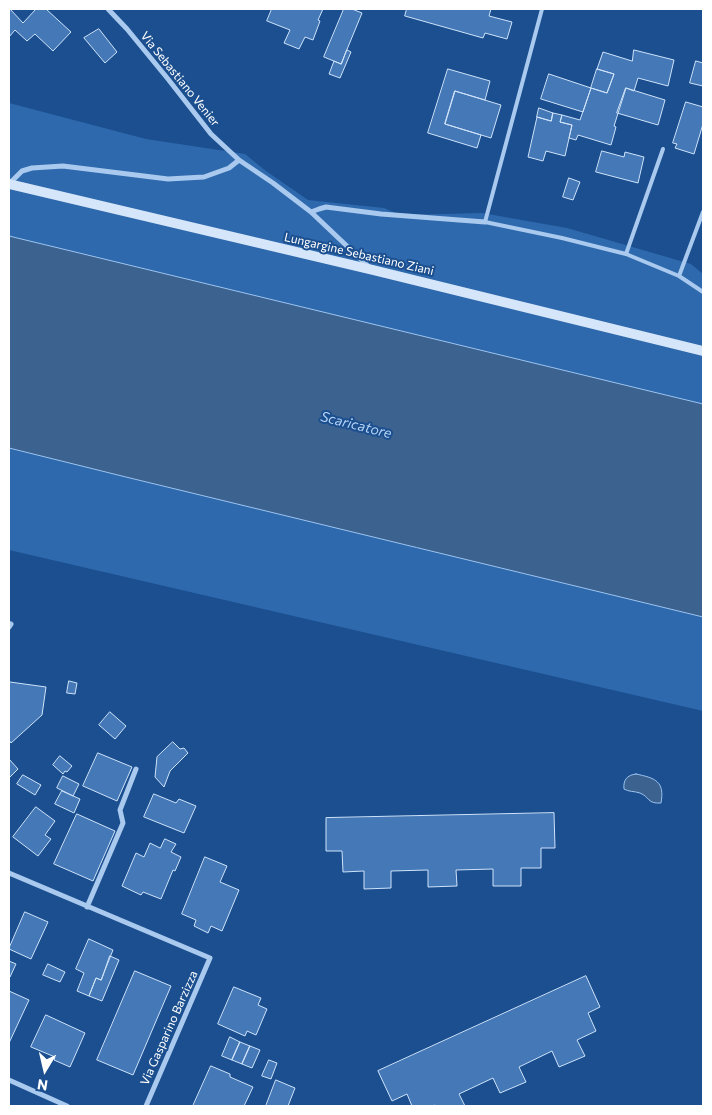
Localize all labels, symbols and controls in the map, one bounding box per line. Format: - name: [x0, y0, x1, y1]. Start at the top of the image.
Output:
- street label: Via Sebastiano Venier: [137, 29, 223, 129]
- street label: Lungargine Sebastiano Ziani: [283, 230, 435, 278]
- water label: Scaricatore: [319, 408, 393, 442]
- street label: Via Gasparino Barzizza: [137, 968, 201, 1088]
- north arrow: [20, 1045, 70, 1095]
- text: N: [36, 1076, 49, 1095]

